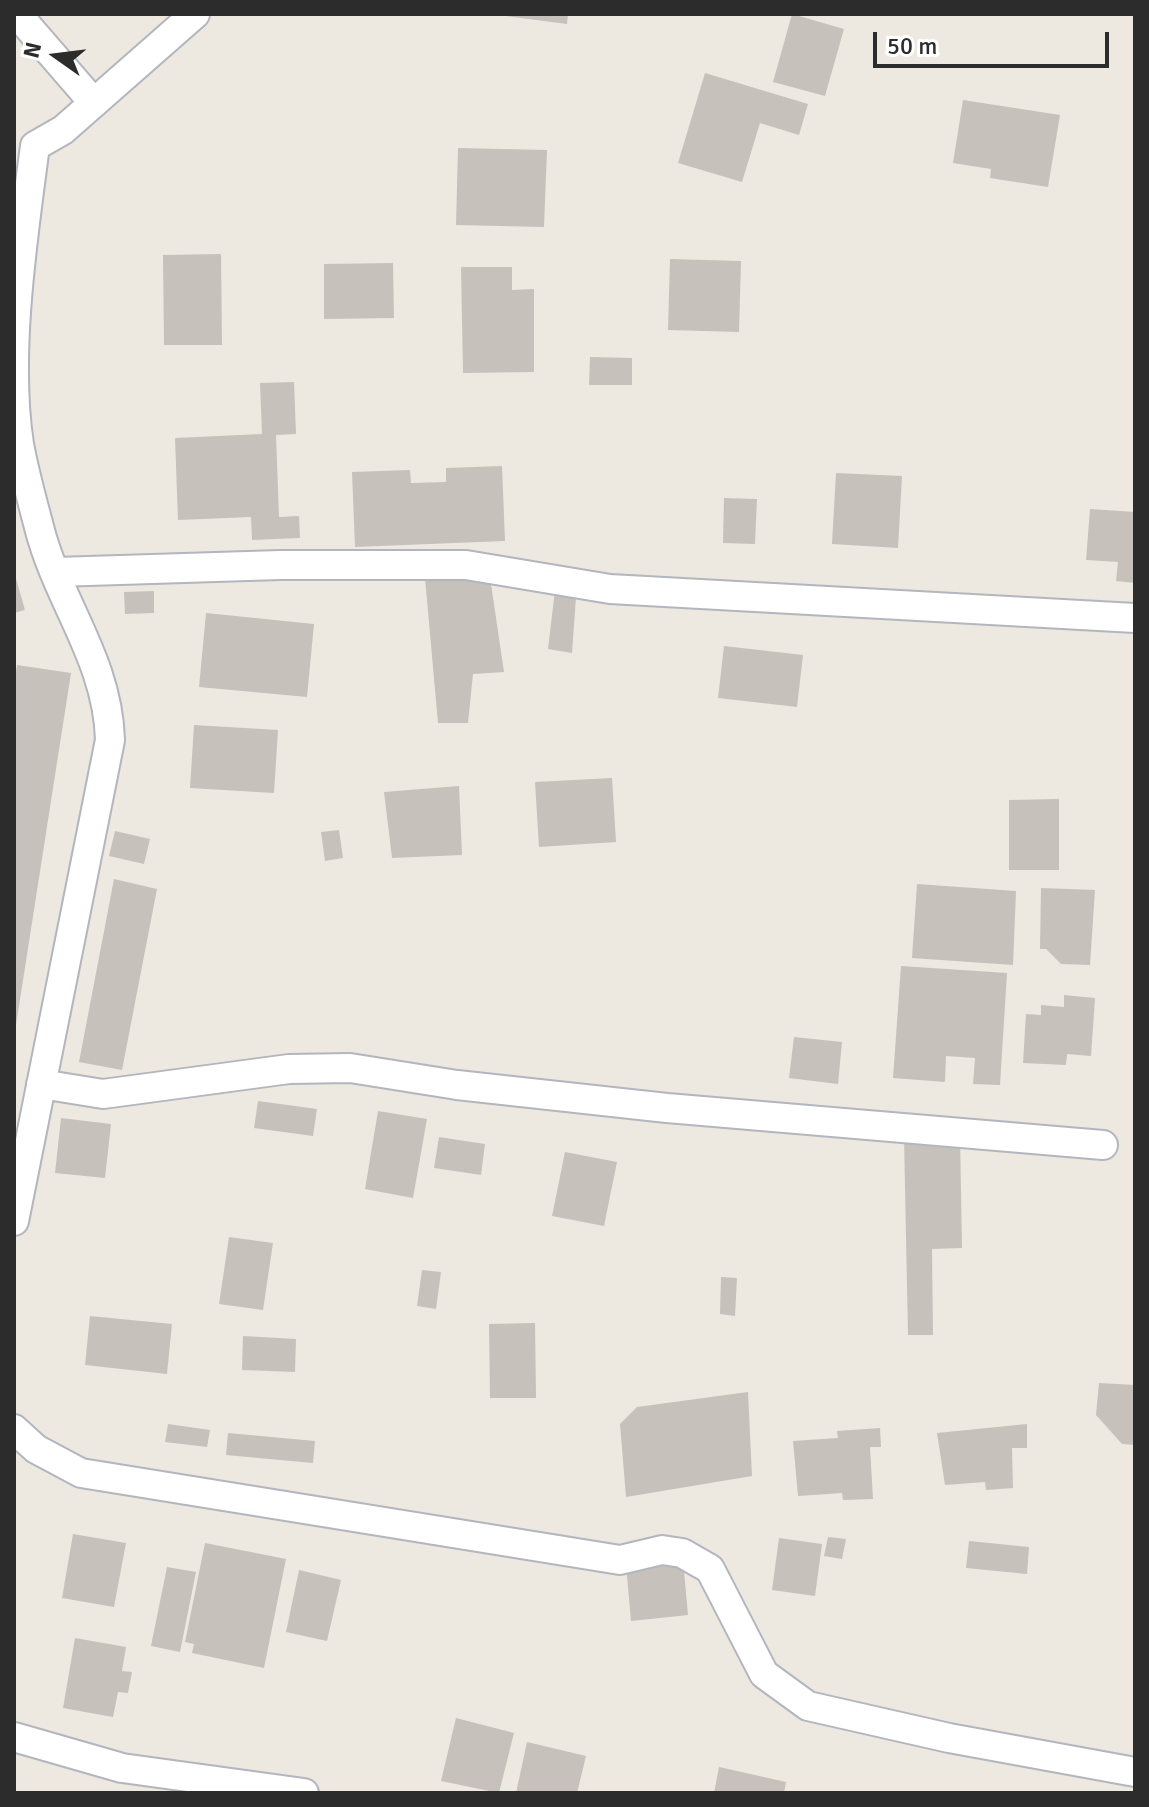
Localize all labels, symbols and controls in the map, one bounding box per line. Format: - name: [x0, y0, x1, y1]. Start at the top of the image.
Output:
- north arrow: [16, 16, 96, 96]
- scale bar: [877, 16, 1113, 66]
- text: 50 m: [887, 31, 937, 61]
- text: N: [17, 39, 47, 61]

